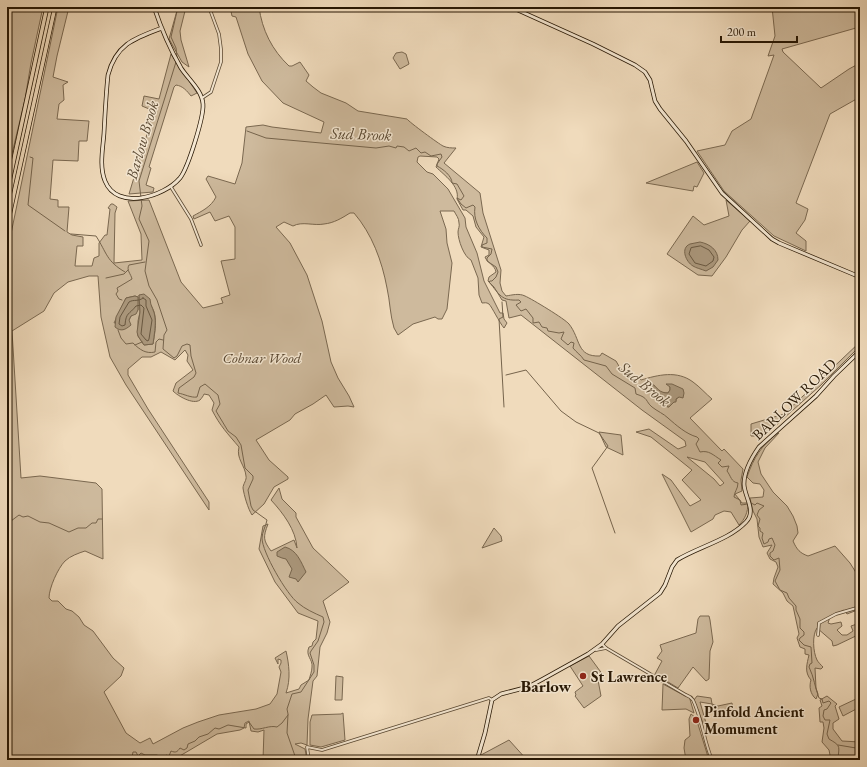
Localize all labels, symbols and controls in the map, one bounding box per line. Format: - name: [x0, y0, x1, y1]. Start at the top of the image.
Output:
- scale bar: [721, 18, 797, 44]
- text: 200 m: [727, 24, 757, 40]
- water label: Barlow Brook: [120, 98, 163, 183]
- water label: Sud Brook: [329, 122, 393, 146]
- park label: Cobnar Wood: [223, 348, 302, 367]
- street label: BARLOW ROAD: [748, 354, 840, 444]
- water label: Sud Brook: [614, 356, 676, 412]
- place label: St Lawrence: [591, 667, 667, 686]
- marker: St Lawrence: [578, 671, 588, 681]
- district label: Barlow: [521, 675, 572, 697]
- place label: Pinfold Ancient Momument: [704, 702, 805, 738]
- marker: Pinfold Ancient Momument: [691, 715, 701, 725]

